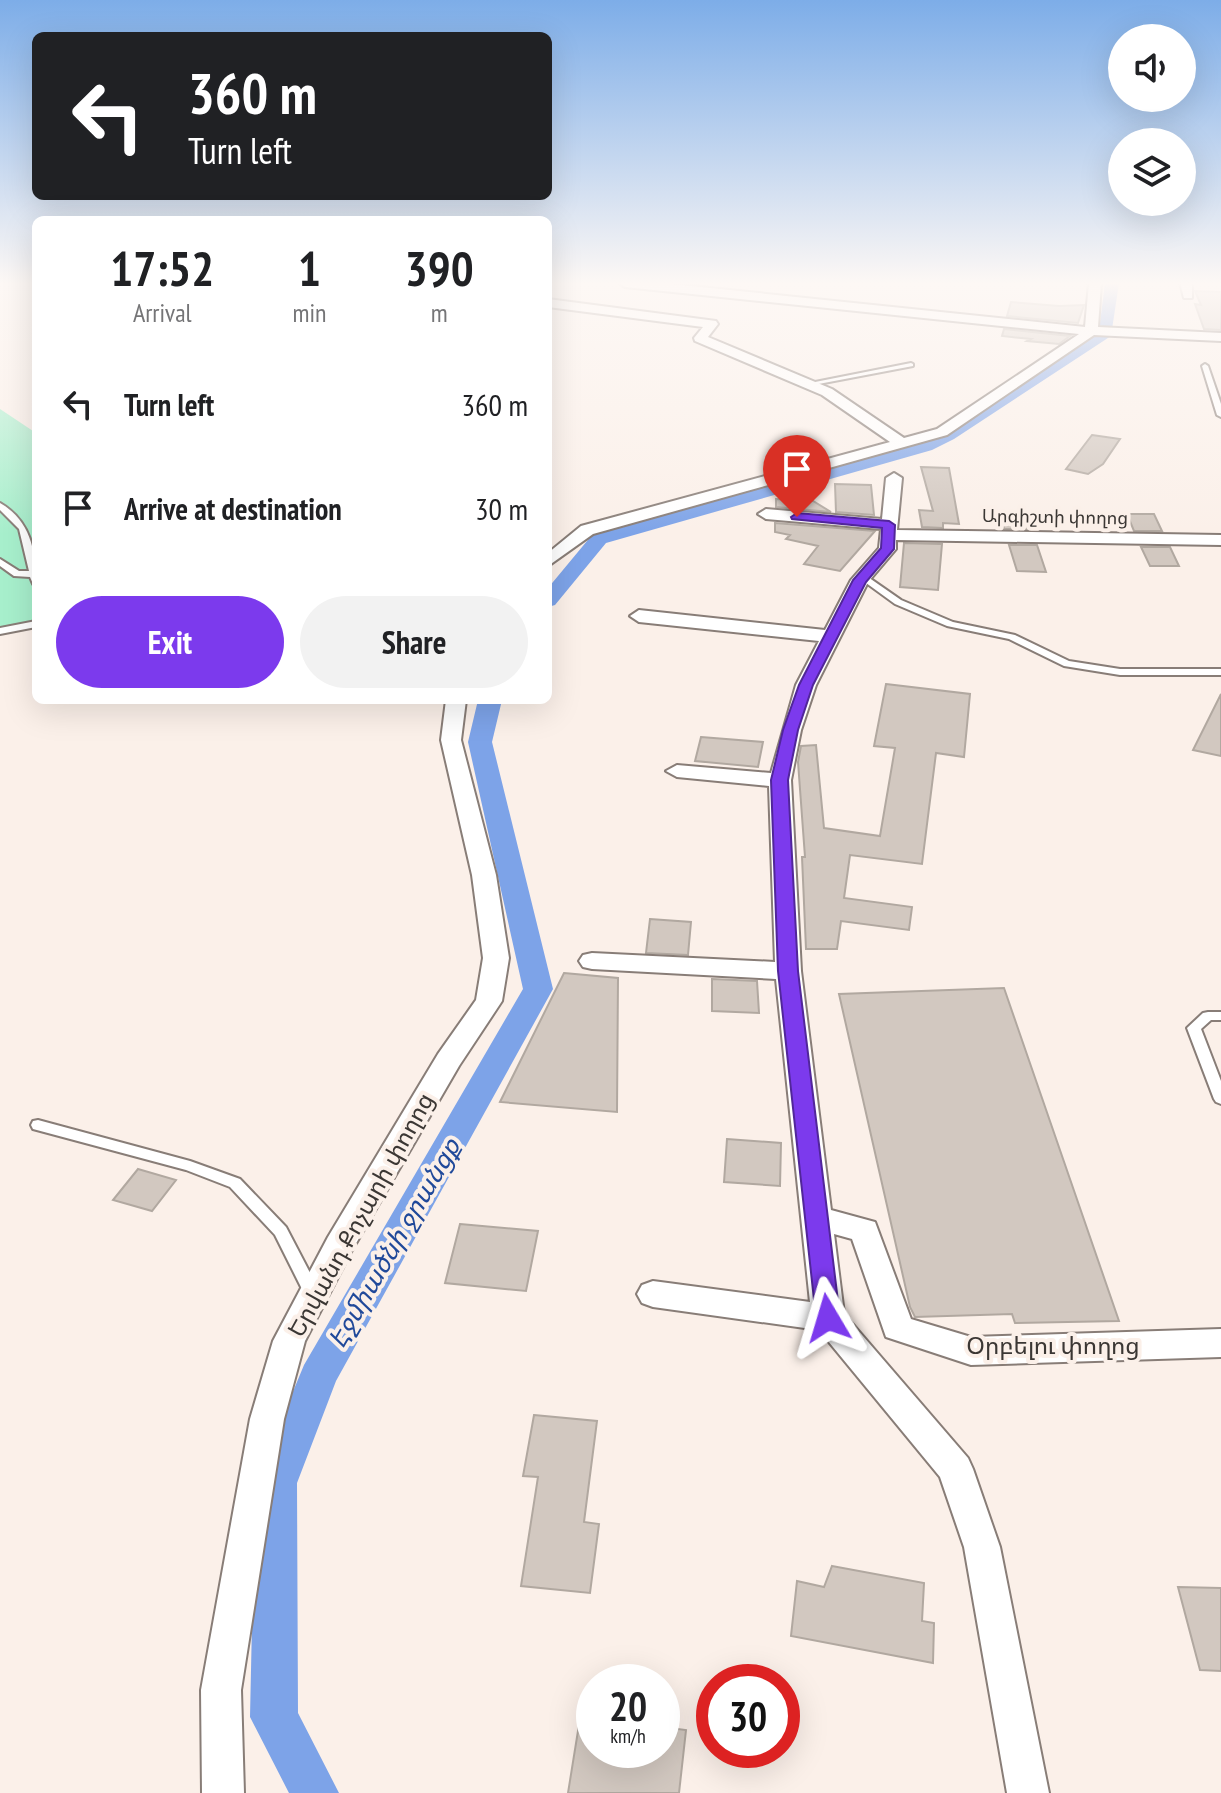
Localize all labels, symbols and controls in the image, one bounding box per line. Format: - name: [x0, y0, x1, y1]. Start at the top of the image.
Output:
- map controls: [1108, 24, 1196, 216]
- button: sound: [1108, 24, 1196, 112]
- text: 360 m: [188, 57, 317, 129]
- icon: left: [56, 64, 160, 168]
- text: Turn left: [188, 127, 292, 174]
- button: layers: [1108, 128, 1196, 216]
- text: 17:52: [110, 237, 214, 299]
- text: 1: [298, 237, 321, 299]
- text: 390: [405, 237, 474, 299]
- text: Arrival: [133, 296, 192, 329]
- text: min: [292, 296, 326, 329]
- text: m: [431, 296, 448, 329]
- icon: left: [56, 382, 100, 426]
- text: Turn left: [124, 385, 214, 424]
- text: 360 m: [462, 385, 528, 424]
- pin: [763, 435, 831, 517]
- icon: arrive: [775, 447, 819, 491]
- icon: arrive: [56, 486, 100, 530]
- text: Arrive at destination: [124, 489, 342, 528]
- text: 30 m: [475, 489, 528, 528]
- street label: Արգիշտի փողոց: [982, 504, 1128, 529]
- button: Exit: [56, 596, 284, 688]
- button: Share: [300, 596, 528, 688]
- street label: Երվանդ Քոչարի փողոց: [280, 1087, 441, 1342]
- water label: Էջմիածնի ջրանցք: [320, 1131, 468, 1354]
- position arrow: [786, 1276, 870, 1360]
- street label: Օրբելու փողոց: [966, 1330, 1140, 1361]
- speed limit sign: 30: [696, 1664, 800, 1768]
- text: 20: [609, 1680, 647, 1732]
- text: km/h: [610, 1723, 646, 1749]

